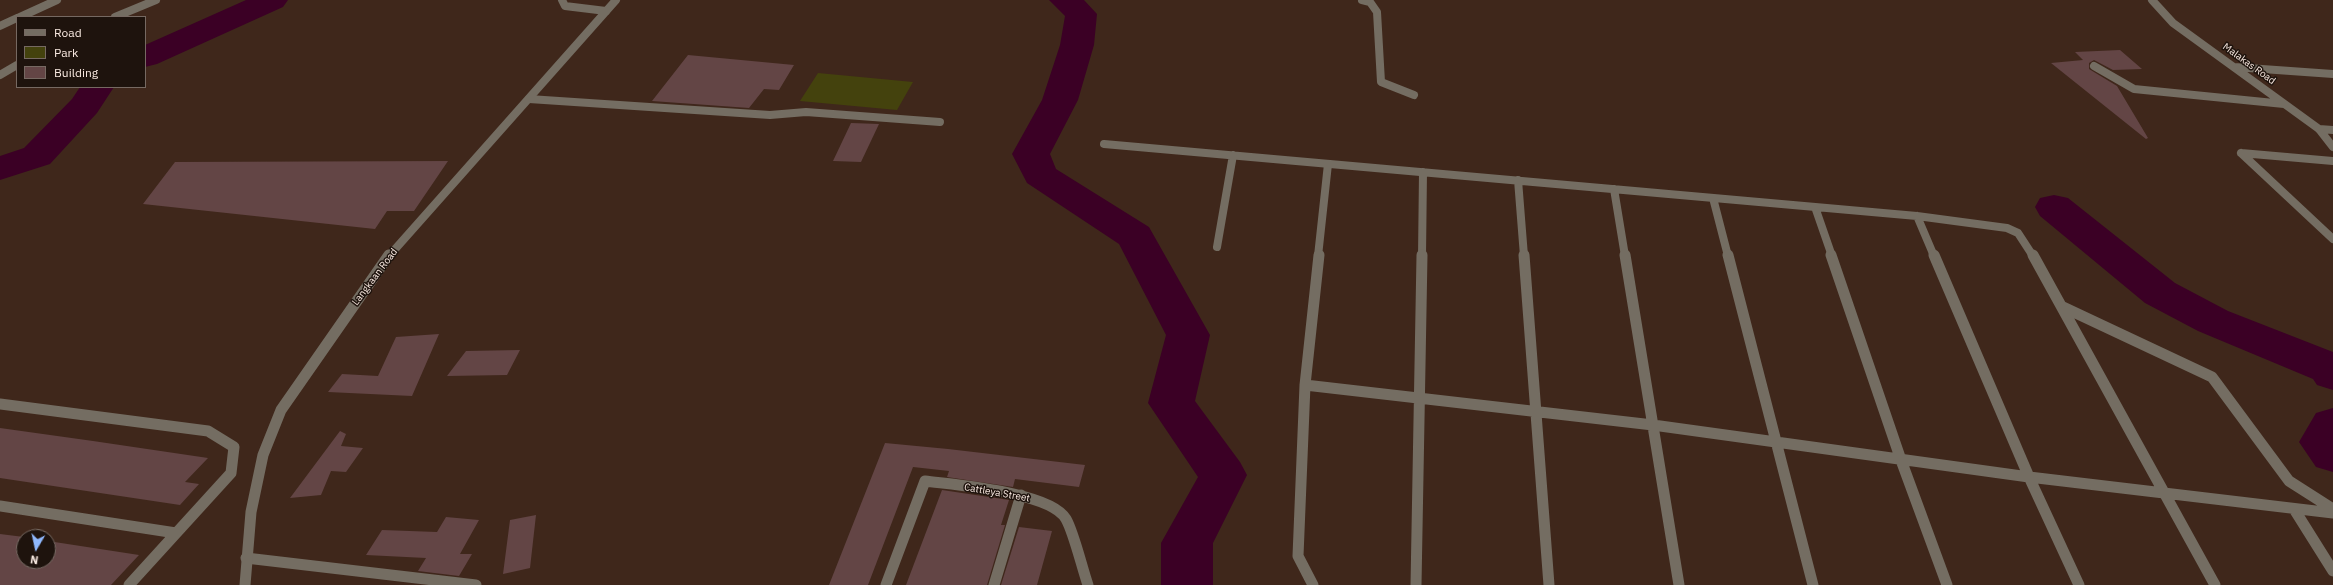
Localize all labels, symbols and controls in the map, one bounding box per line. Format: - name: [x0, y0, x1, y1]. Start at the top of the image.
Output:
- legend: [16, 16, 146, 88]
- text: Road: [54, 25, 82, 40]
- street label: Malakas Road: [2220, 41, 2278, 87]
- text: Park: [54, 45, 78, 60]
- text: Building: [54, 65, 98, 80]
- street label: Langkaan Road: [350, 246, 400, 308]
- street label: Cattleya Street: [963, 481, 1031, 505]
- north arrow: [16, 529, 56, 569]
- text: N: [29, 552, 39, 567]

